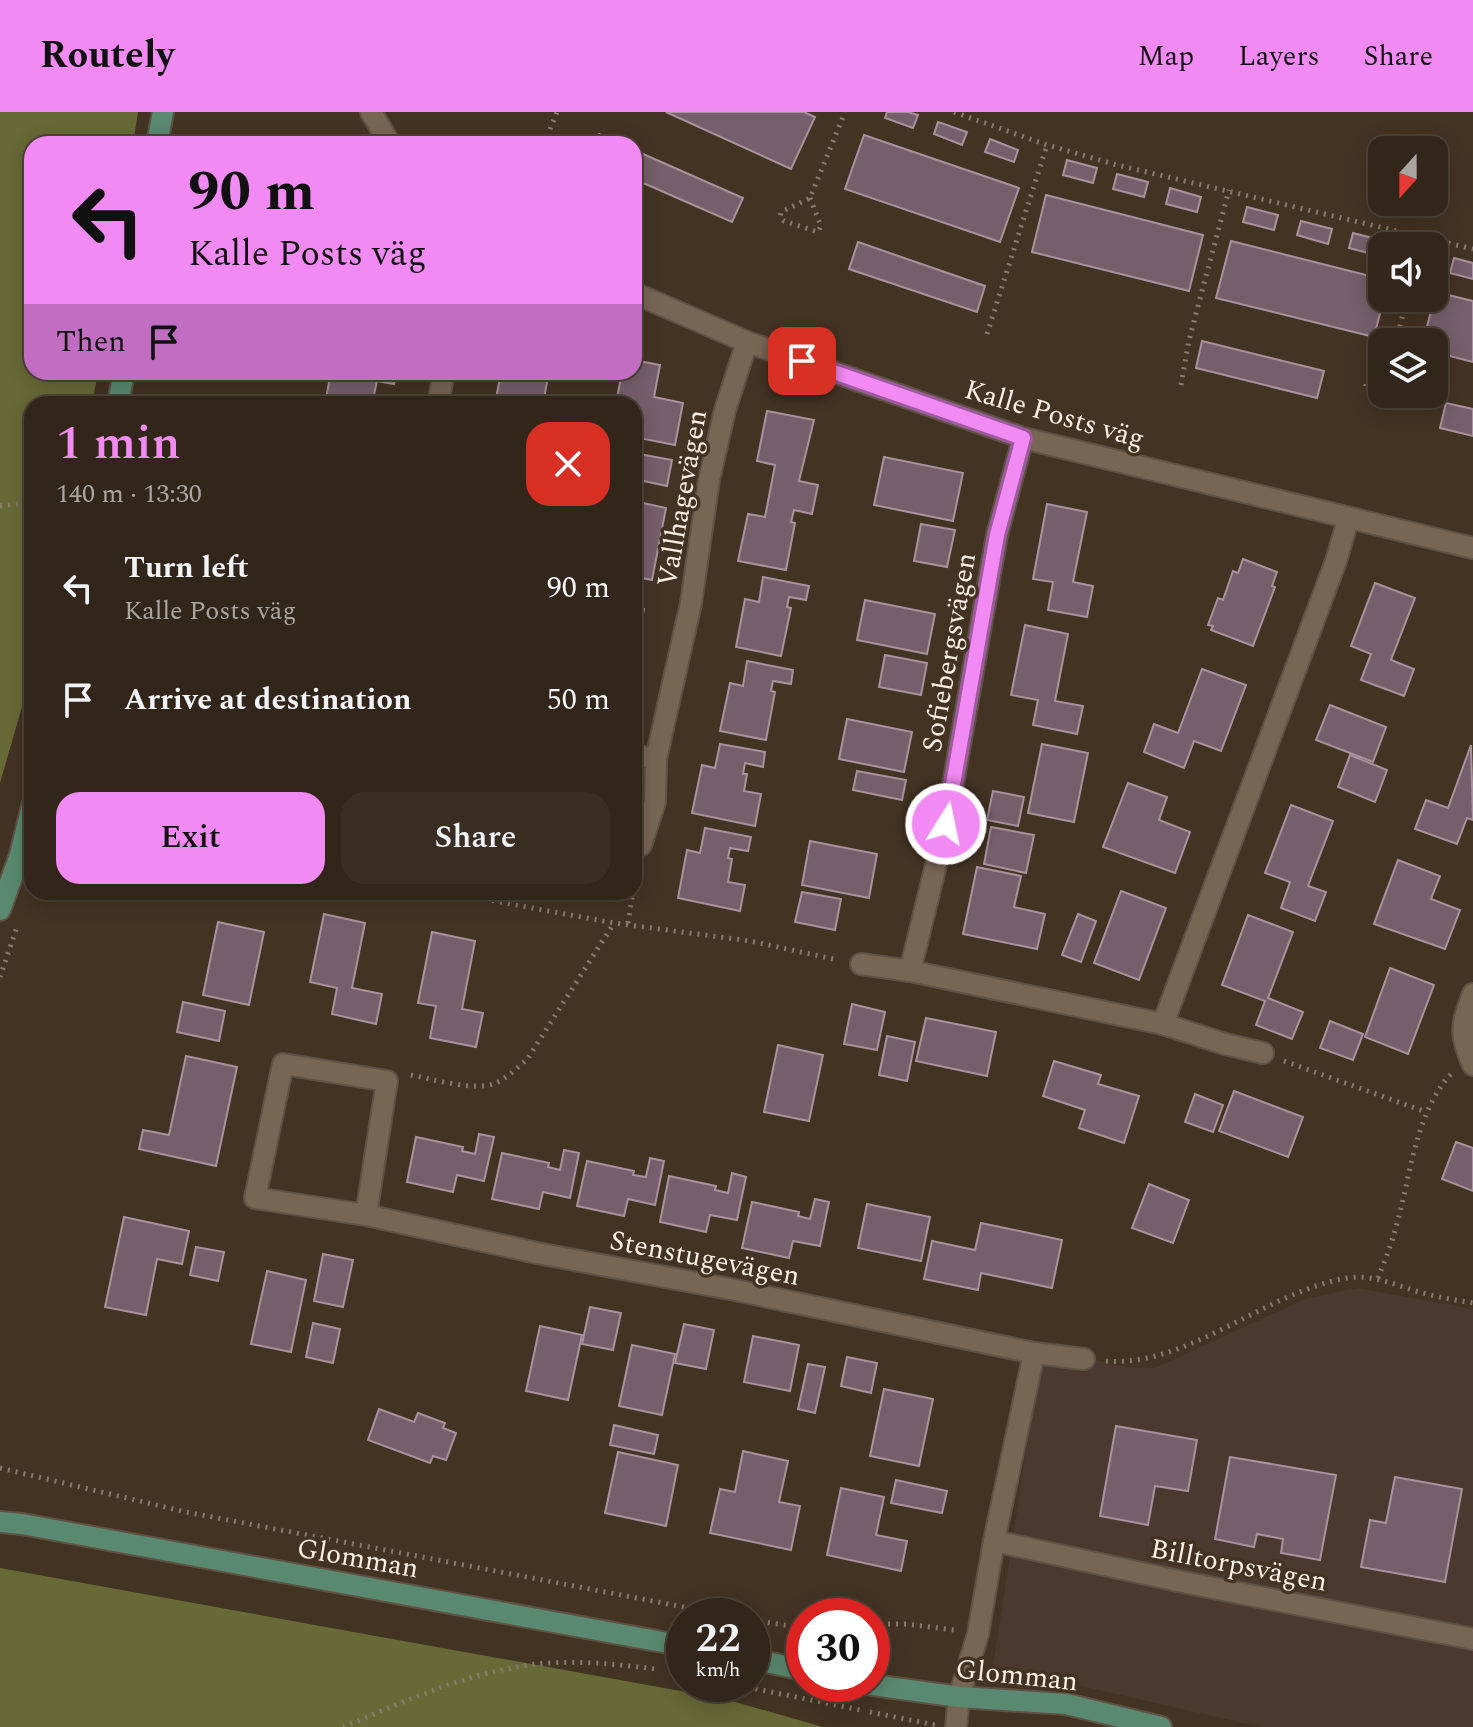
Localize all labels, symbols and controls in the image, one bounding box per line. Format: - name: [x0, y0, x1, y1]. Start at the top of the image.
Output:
- text: Routely: [40, 27, 174, 85]
- text: Map: [1138, 35, 1194, 78]
- text: Layers: [1238, 35, 1320, 78]
- text: Share: [1364, 35, 1433, 78]
- north arrow: [1368, 136, 1448, 216]
- map controls: [1368, 136, 1448, 408]
- text: 90 m: [188, 150, 315, 235]
- icon: left: [56, 168, 160, 272]
- text: Kalle Posts väg: [188, 227, 427, 282]
- button: sound: [1368, 232, 1448, 312]
- text: Then: [56, 319, 126, 365]
- icon: arrive: [142, 320, 186, 364]
- pin: [768, 327, 836, 395]
- button: layers: [1368, 328, 1448, 408]
- icon: arrive: [780, 339, 824, 383]
- street label: Kalle Posts väg: [959, 368, 1150, 461]
- street label: Vallhagevägen: [646, 406, 719, 590]
- text: 1 min: [56, 407, 181, 480]
- button: close: [526, 422, 610, 506]
- text: 140 m · 13:30: [56, 474, 202, 514]
- text: Turn left: [124, 545, 249, 591]
- street label: Sofiebergsvägen: [911, 549, 988, 755]
- text: 90 m: [547, 565, 610, 611]
- icon: left: [56, 566, 100, 610]
- text: Kalle Posts väg: [124, 591, 296, 631]
- text: Arrive at destination: [124, 677, 411, 723]
- text: 50 m: [547, 677, 610, 723]
- icon: arrive: [56, 678, 100, 722]
- position arrow: [904, 782, 988, 866]
- button: Exit: [56, 792, 325, 884]
- button: Share: [341, 792, 610, 884]
- street label: Stenstugevägen: [606, 1219, 803, 1298]
- street label: Glomman: [294, 1527, 422, 1590]
- street label: Billtorpsvägen: [1146, 1527, 1331, 1604]
- speed limit sign: 30: [786, 1598, 890, 1702]
- text: 22: [696, 1609, 740, 1670]
- street label: Glomman: [953, 1648, 1080, 1703]
- text: km/h: [696, 1655, 741, 1685]

